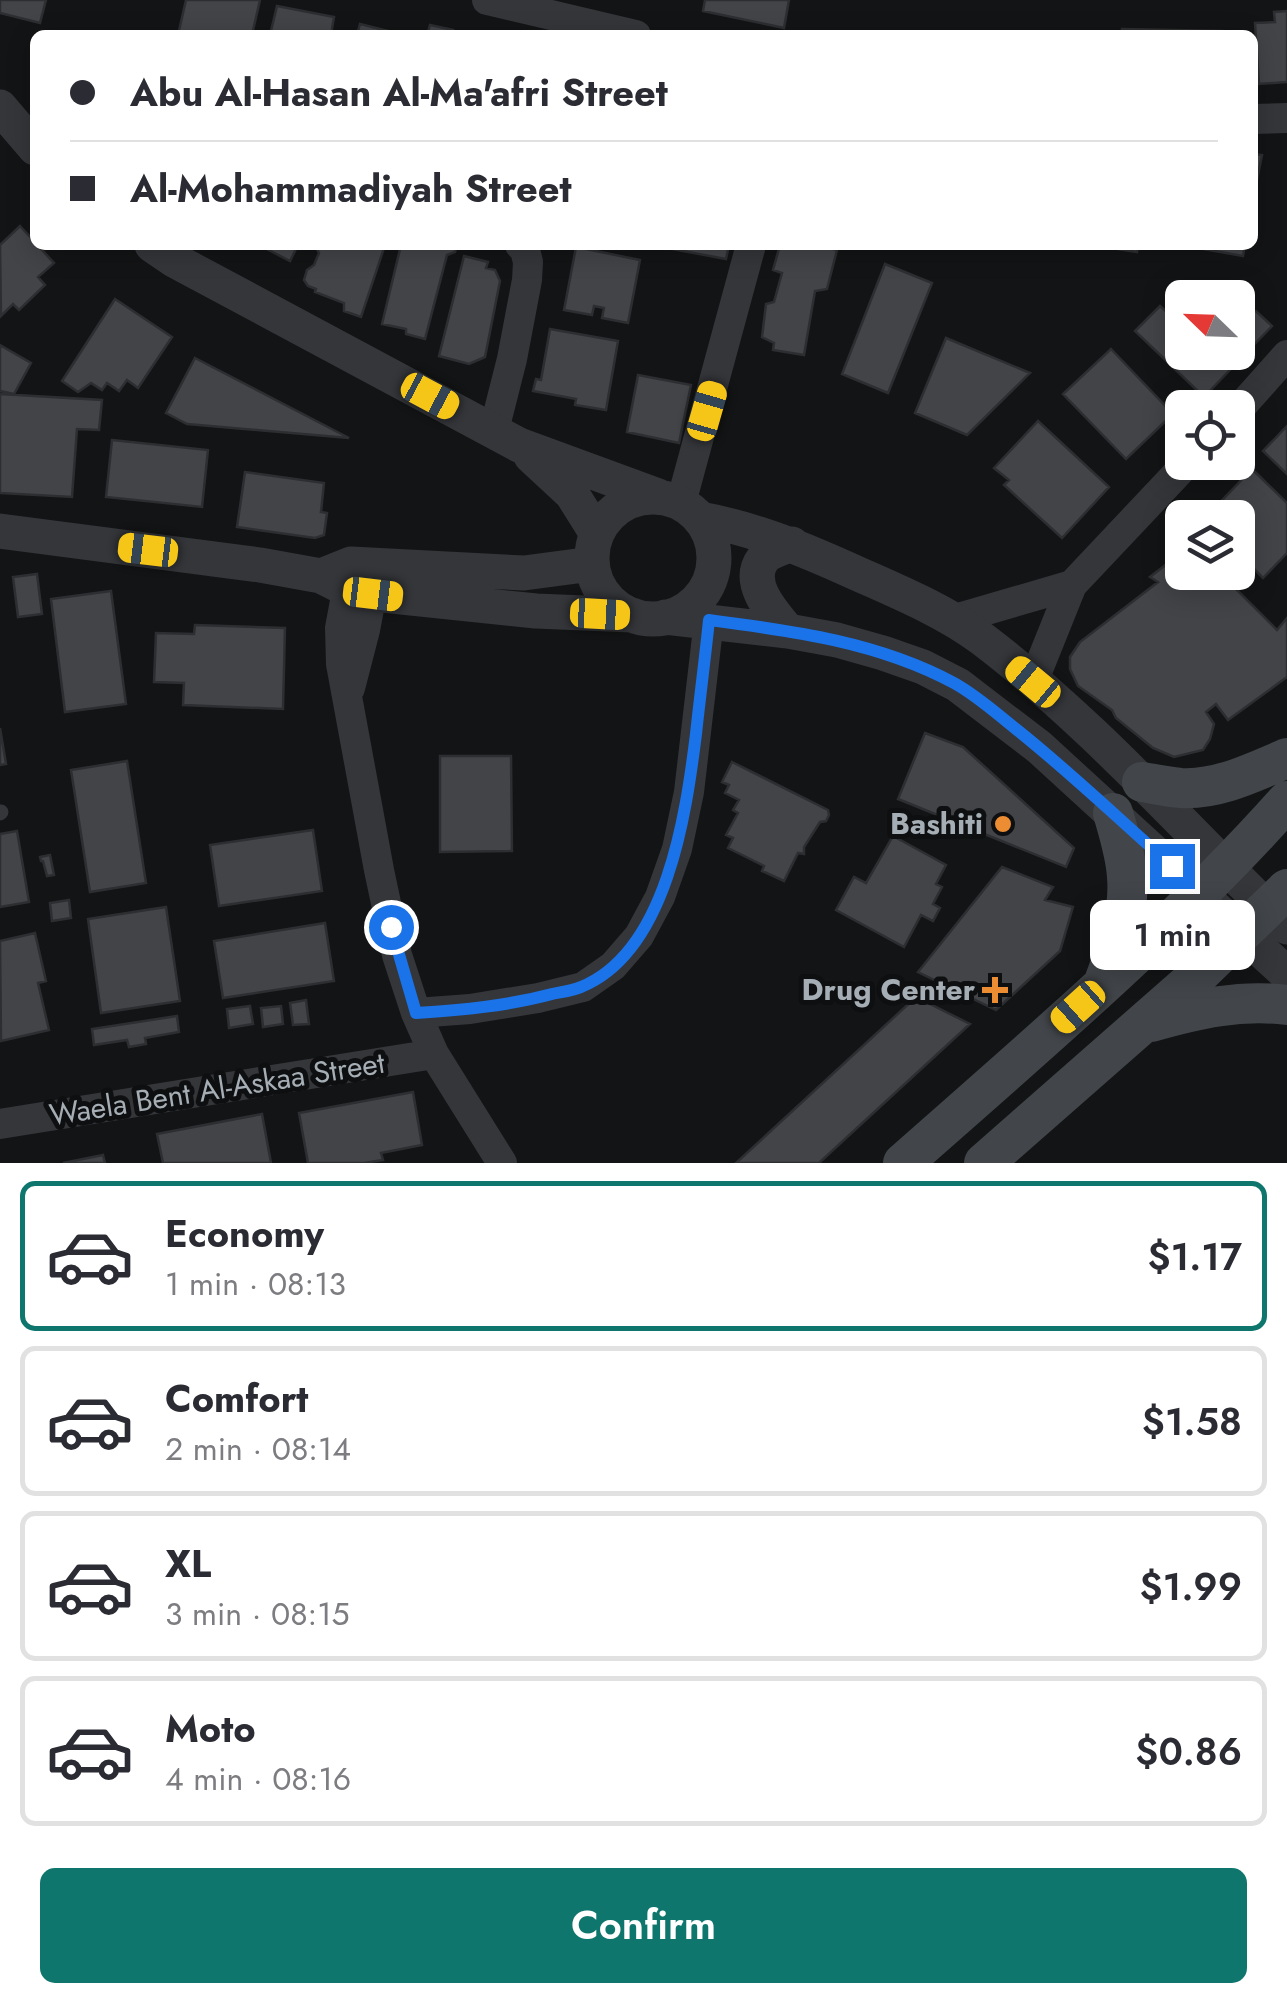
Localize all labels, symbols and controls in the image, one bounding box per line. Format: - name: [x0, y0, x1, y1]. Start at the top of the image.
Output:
- text: Abu Al-Hasan Al-Ma'afri Street: [130, 65, 668, 120]
- text: Al-Mohammadiyah Street: [130, 161, 572, 216]
- north arrow: [1165, 280, 1255, 370]
- map controls: [1165, 280, 1255, 590]
- car: [396, 369, 464, 423]
- car: [684, 378, 730, 444]
- button: locate: [1165, 390, 1255, 480]
- button: layers: [1165, 500, 1255, 590]
- car: [116, 531, 180, 569]
- car: [341, 575, 405, 613]
- car: [569, 597, 631, 631]
- car: [1000, 651, 1066, 713]
- place label: Bashiti: [890, 802, 983, 845]
- marker: Bashiti: [992, 813, 1014, 835]
- route end: [1150, 844, 1195, 889]
- callout: 1 min: [1090, 901, 1254, 971]
- route start: [369, 905, 414, 950]
- text: 1 min: [1134, 912, 1211, 958]
- place label: Drug Center: [802, 968, 976, 1011]
- car: [1046, 976, 1110, 1038]
- marker: Drug Center: [984, 979, 1006, 1001]
- street label: Waela Bent Al-Askaa Street: [46, 1041, 388, 1136]
- text: Economy: [165, 1206, 324, 1261]
- icon: car: [45, 1211, 135, 1301]
- text: $1.17: [1148, 1229, 1242, 1284]
- text: 1 min · 08:13: [165, 1261, 346, 1307]
- text: Comfort: [165, 1371, 308, 1426]
- icon: car: [45, 1376, 135, 1466]
- text: $1.58: [1142, 1394, 1242, 1449]
- text: 2 min · 08:14: [165, 1426, 351, 1472]
- text: XL: [165, 1536, 211, 1591]
- icon: car: [45, 1541, 135, 1631]
- text: $1.99: [1140, 1559, 1242, 1614]
- text: 3 min · 08:15: [165, 1591, 350, 1637]
- text: Moto: [165, 1701, 256, 1756]
- icon: car: [45, 1706, 135, 1796]
- text: $0.86: [1135, 1724, 1242, 1779]
- text: 4 min · 08:16: [165, 1756, 351, 1802]
- button: Confirm: [40, 1868, 1247, 1983]

